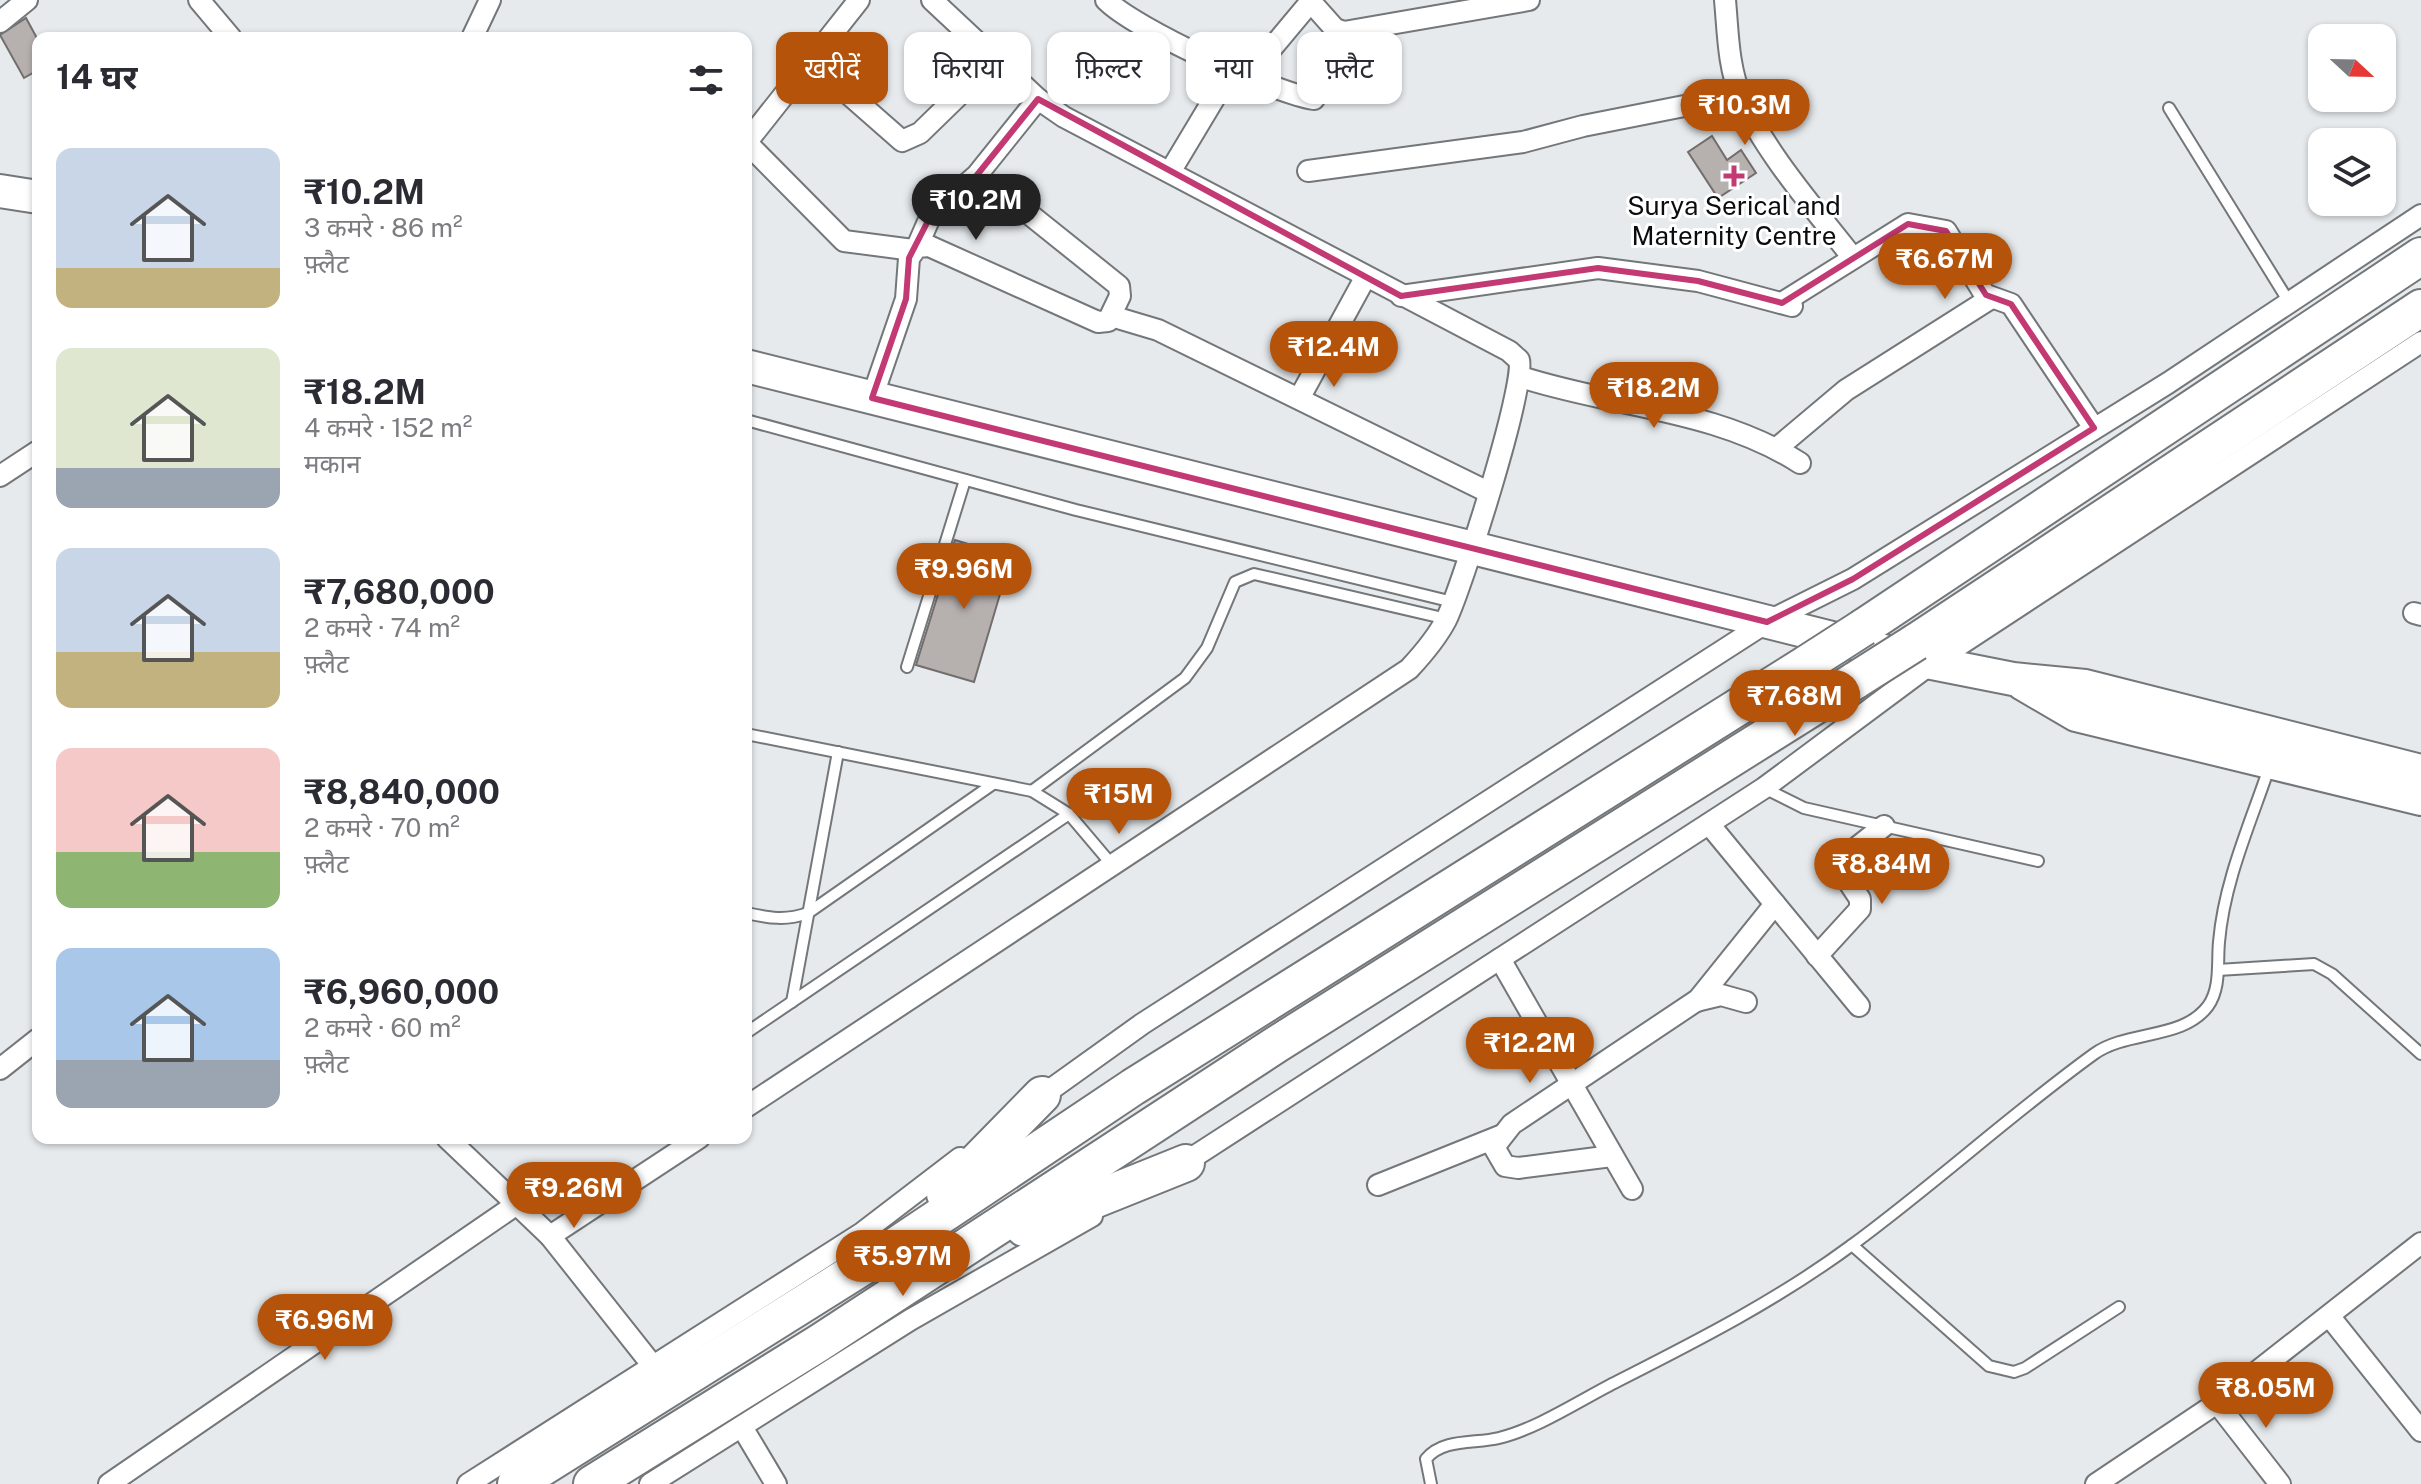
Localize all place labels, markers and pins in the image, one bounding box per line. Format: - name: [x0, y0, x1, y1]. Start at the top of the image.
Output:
- pin: ₹10.3M: [1680, 79, 1810, 147]
- marker: Surya Serical and Maternity Centre: [1723, 165, 1745, 187]
- pin: ₹10.2M: [911, 174, 1041, 242]
- place label: Surya Serical and Maternity Centre: [1627, 190, 1841, 251]
- pin: ₹6.67M: [1880, 233, 2010, 301]
- pin: ₹12.4M: [1269, 321, 1399, 389]
- pin: ₹18.2M: [1589, 362, 1719, 430]
- pin: ₹9.96M: [899, 543, 1029, 611]
- pin: ₹7.68M: [1730, 670, 1860, 738]
- pin: ₹15M: [1072, 768, 1166, 836]
- pin: ₹8.84M: [1817, 838, 1947, 906]
- pin: ₹12.2M: [1465, 1017, 1595, 1085]
- pin: ₹9.26M: [509, 1162, 639, 1230]
- pin: ₹5.97M: [838, 1230, 968, 1298]
- pin: ₹6.96M: [260, 1294, 390, 1362]
- pin: ₹8.05M: [2201, 1362, 2331, 1430]

